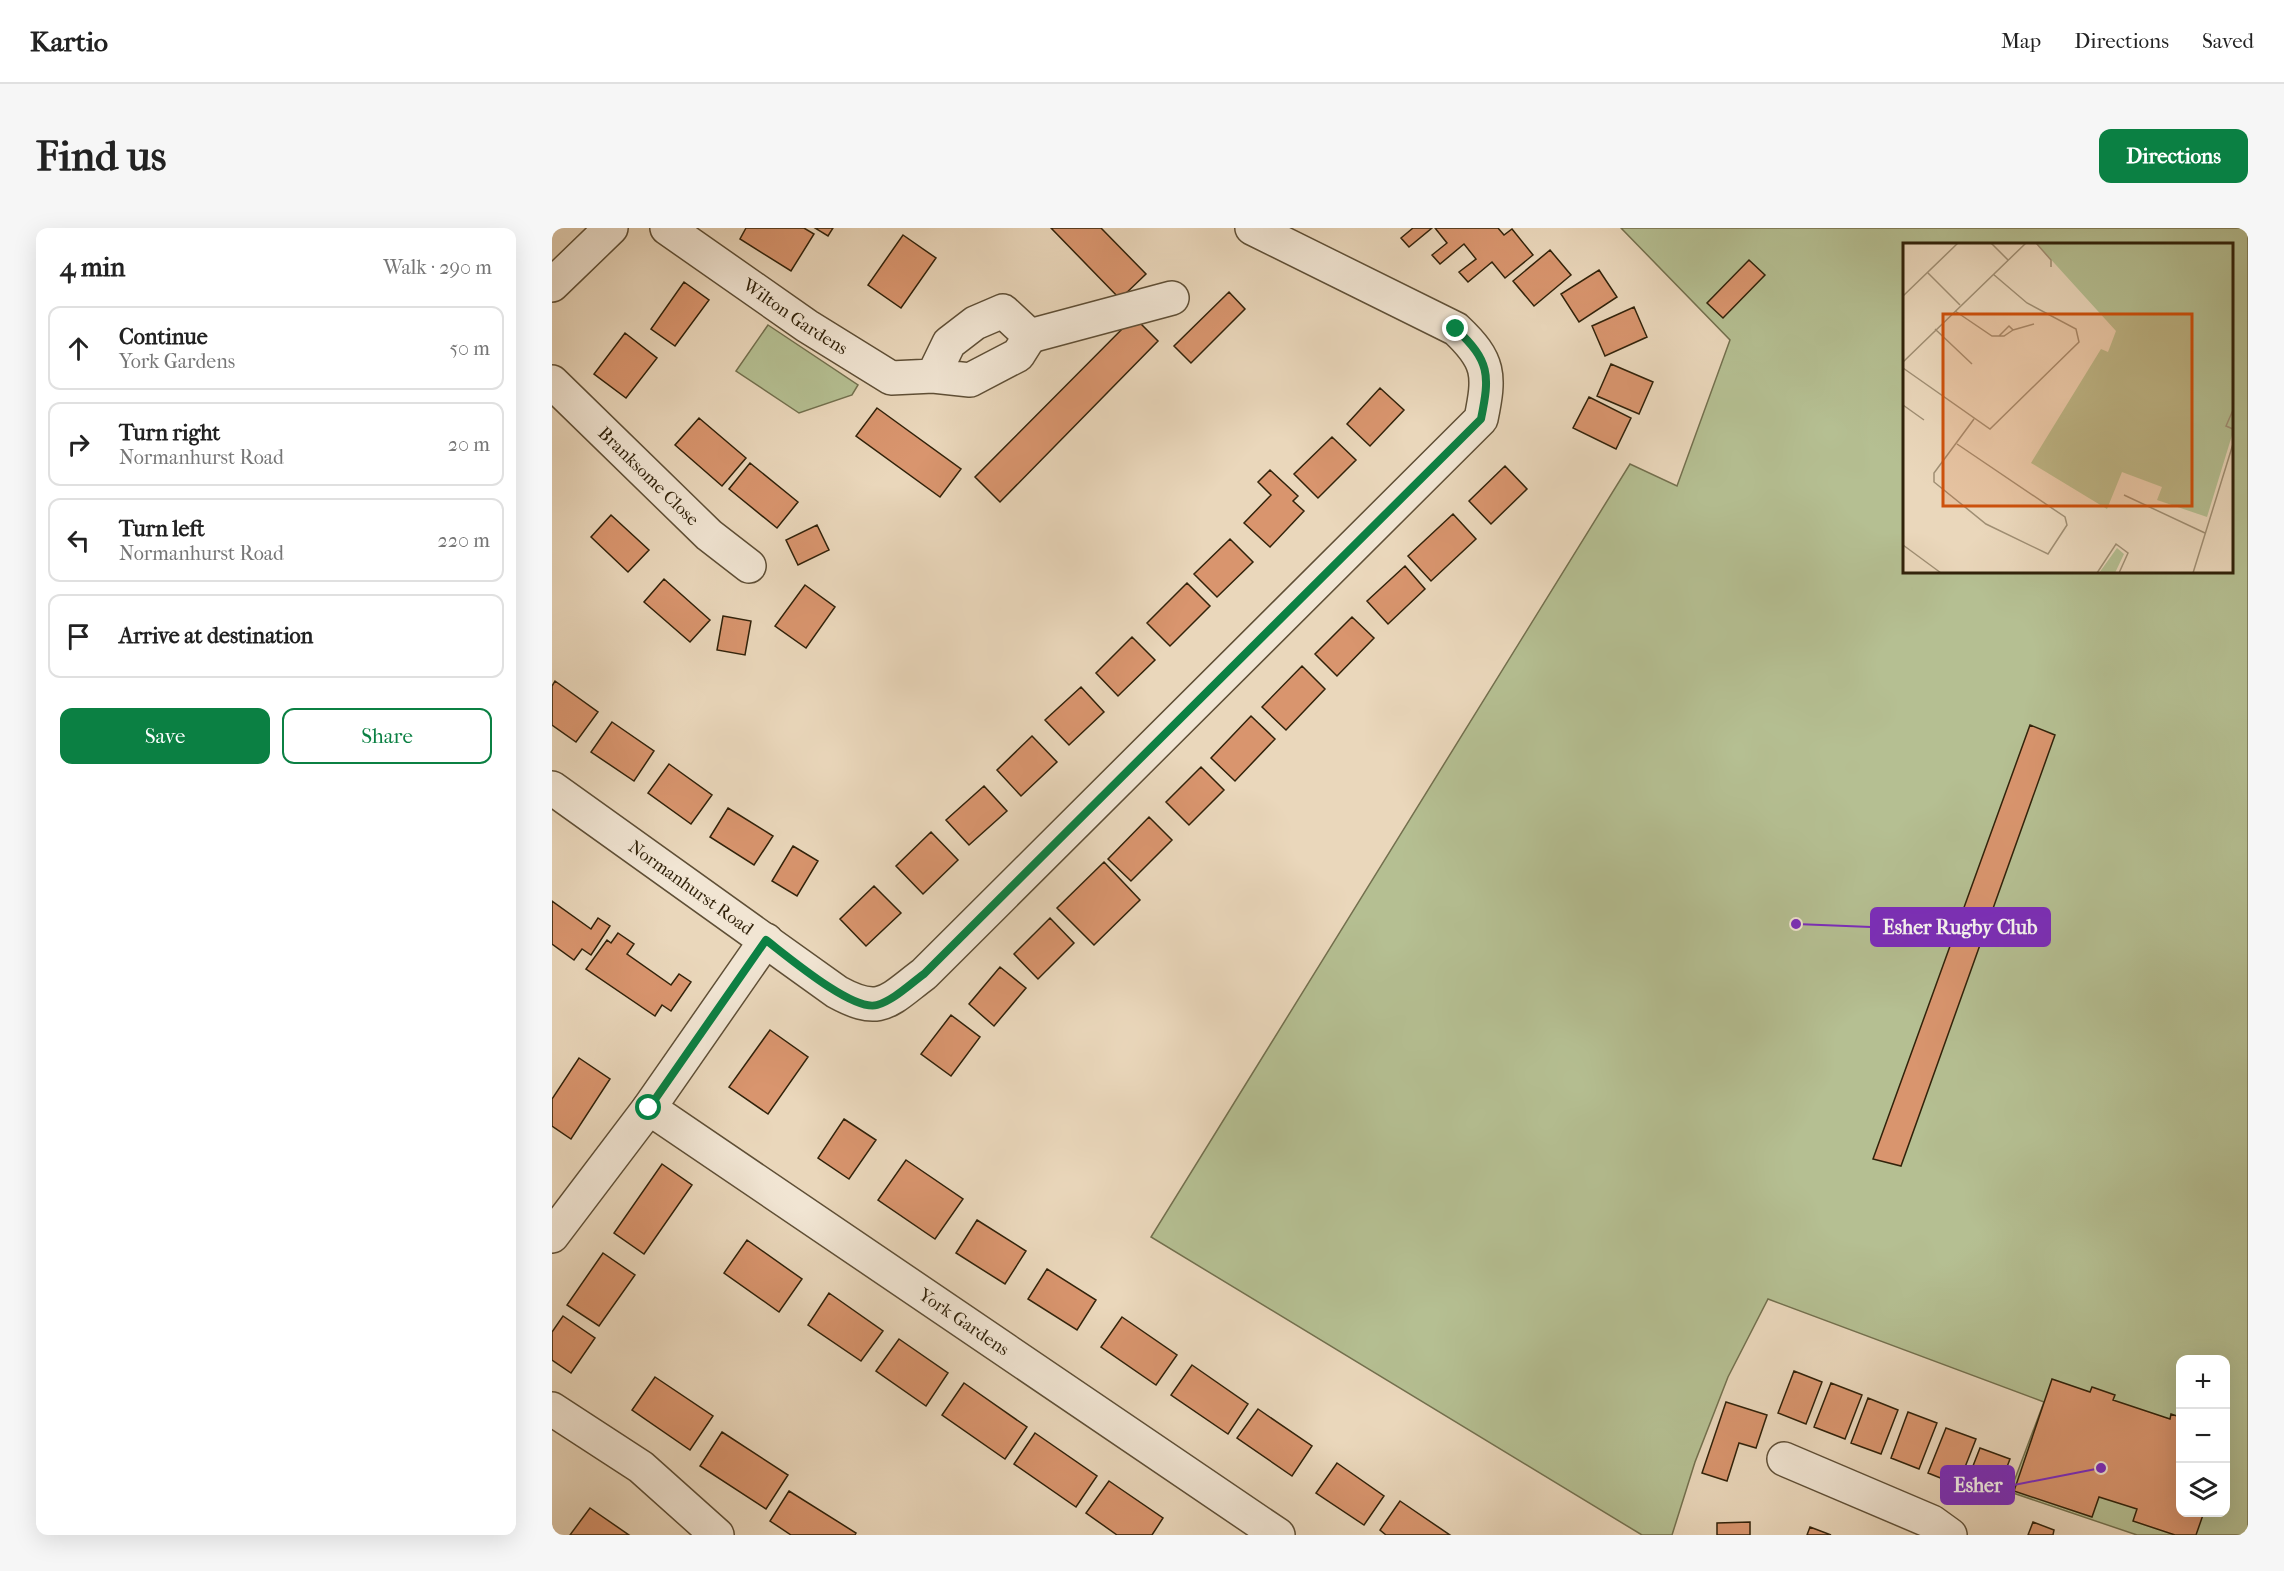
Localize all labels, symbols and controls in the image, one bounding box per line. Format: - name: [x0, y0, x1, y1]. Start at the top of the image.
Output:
- text: Kartio: [30, 25, 108, 58]
- text: Map: [2001, 29, 2041, 53]
- text: Directions: [2074, 29, 2169, 53]
- text: Saved: [2202, 29, 2254, 53]
- button: Directions: [2099, 129, 2248, 183]
- text: Find us: [36, 132, 166, 181]
- inset map: [1903, 243, 2233, 573]
- text: 4 min: [60, 252, 125, 283]
- text: Walk · 290 m: [383, 256, 492, 279]
- street label: Wilton Gardens: [738, 274, 852, 360]
- route end: [1442, 315, 1468, 341]
- text: Continue: [119, 324, 208, 350]
- icon: ahead: [62, 332, 95, 365]
- text: 50 m: [449, 337, 490, 360]
- text: York Gardens: [119, 350, 235, 373]
- text: Turn right: [119, 420, 220, 446]
- street label: Branksome Close: [594, 423, 703, 530]
- icon: right: [62, 428, 95, 461]
- text: 20 m: [448, 433, 490, 456]
- text: Normanhurst Road: [119, 446, 284, 469]
- text: Turn left: [119, 516, 205, 542]
- icon: left: [62, 524, 95, 557]
- text: 220 m: [437, 529, 490, 552]
- text: Normanhurst Road: [119, 542, 284, 565]
- icon: arrive: [62, 620, 95, 653]
- text: Arrive at destination: [119, 623, 313, 649]
- button: Save: [60, 708, 270, 764]
- button: Share: [282, 708, 492, 764]
- street label: Normanhurst Road: [624, 836, 757, 940]
- callout: Esher Rugby Club: [1871, 908, 2050, 946]
- text: Esher Rugby Club: [1883, 916, 2038, 939]
- route start: [635, 1094, 661, 1120]
- street label: York Gardens: [914, 1284, 1013, 1361]
- map controls: [2176, 1355, 2230, 1517]
- button: +: [2176, 1355, 2230, 1409]
- button: −: [2176, 1409, 2230, 1463]
- button: layers: [2176, 1463, 2230, 1517]
- callout: Esher: [1941, 1466, 2014, 1504]
- text: Esher: [1953, 1474, 2003, 1497]

